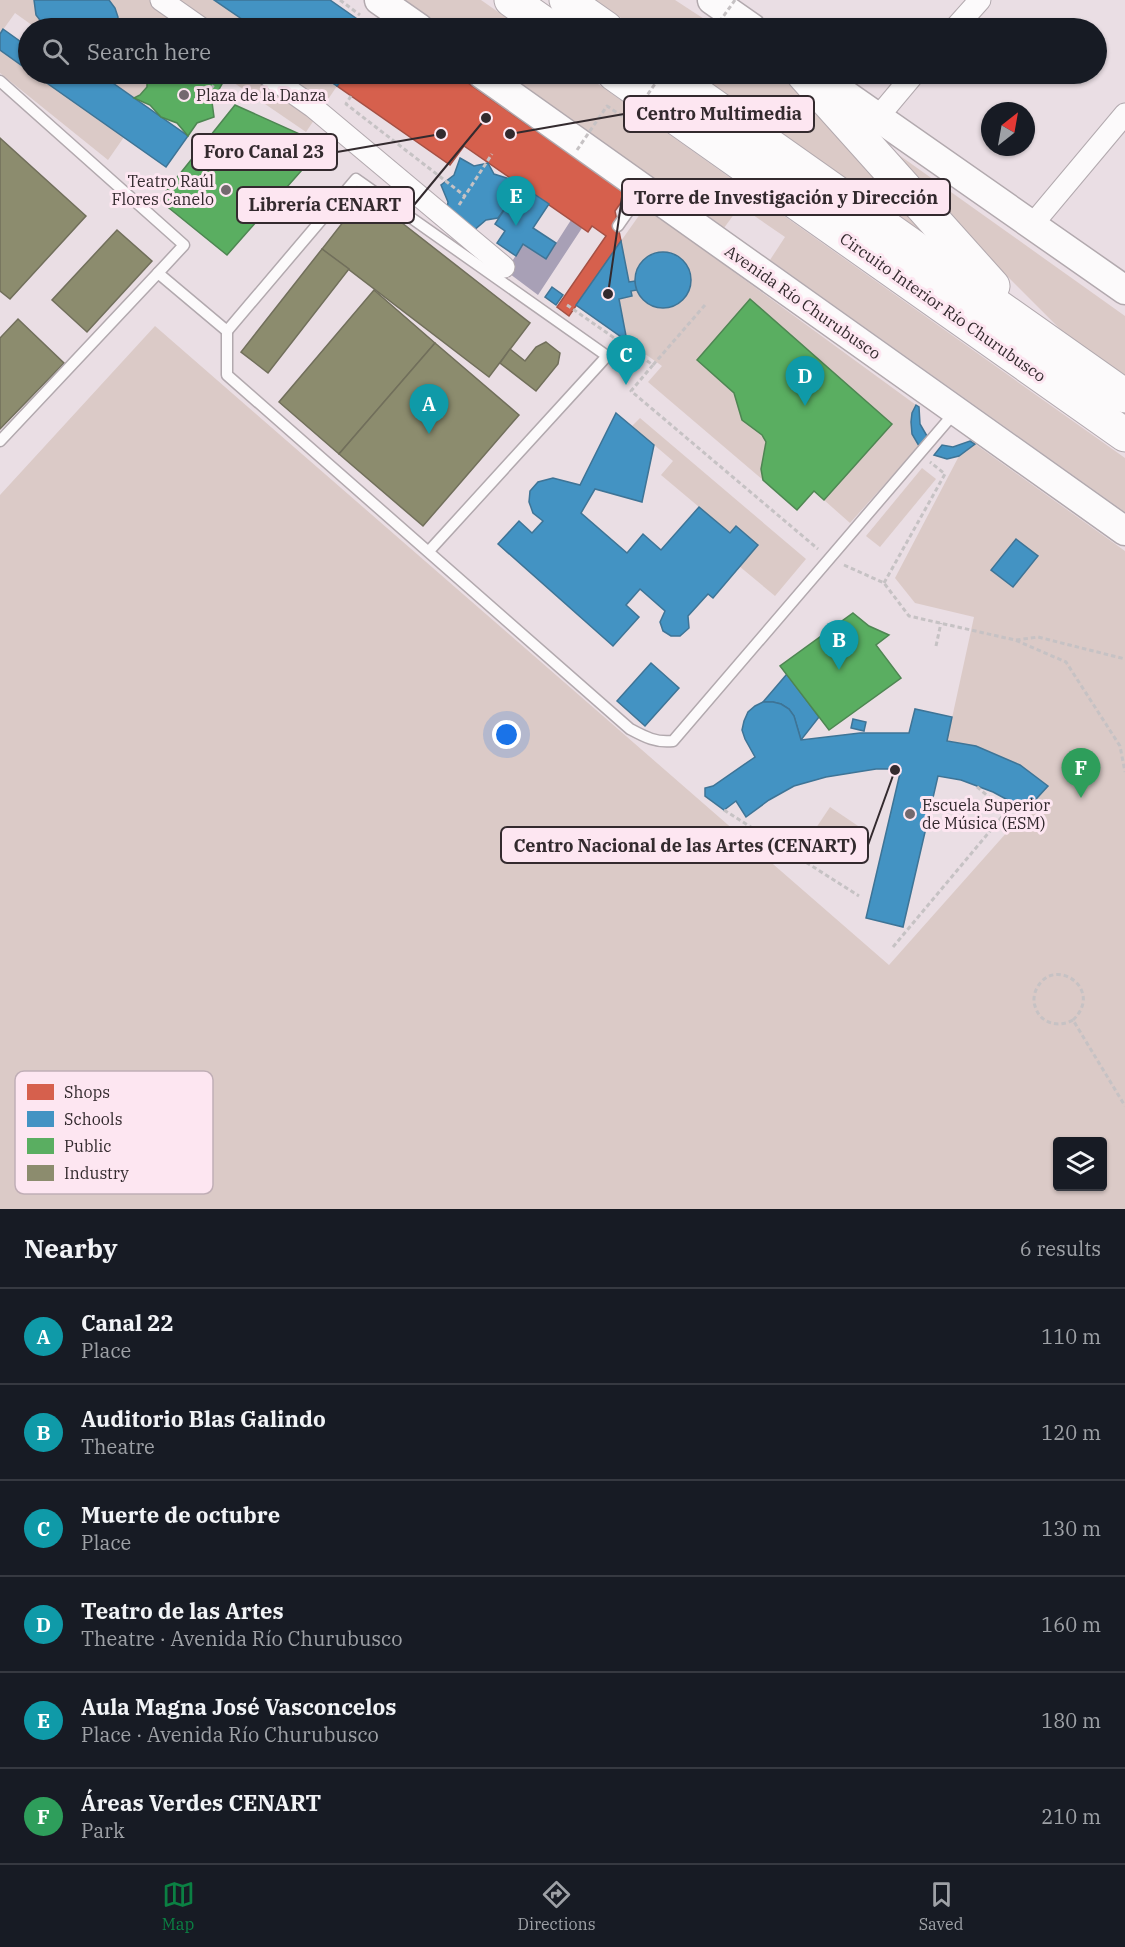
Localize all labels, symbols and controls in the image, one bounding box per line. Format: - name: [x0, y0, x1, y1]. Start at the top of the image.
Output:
- search box: [18, 18, 1107, 84]
- icon: search: [39, 35, 72, 68]
- text: Search here: [87, 37, 211, 66]
- place label: Plaza de la Danza: [196, 85, 327, 105]
- marker: Plaza de la Danza: [177, 88, 191, 102]
- callout: Centro Multimedia: [624, 96, 814, 132]
- text: Centro Multimedia: [636, 102, 802, 125]
- north arrow: [981, 102, 1035, 156]
- callout: Foro Canal 23: [192, 134, 337, 170]
- text: Foro Canal 23: [204, 140, 324, 163]
- place label: Teatro Raúl Flores Canelo: [111, 171, 214, 209]
- pin: E: [496, 176, 536, 226]
- callout: Torre de Investigación y Dirección: [622, 179, 950, 215]
- marker: Teatro Raúl Flores Canelo: [219, 183, 233, 197]
- text: Torre de Investigación y Dirección: [634, 186, 938, 209]
- callout: Librería CENART: [237, 187, 414, 223]
- text: Librería CENART: [249, 193, 402, 216]
- street label: Circuito Interior Río Churubusco: [836, 228, 1050, 386]
- street label: Avenida Río Churubusco: [721, 241, 885, 363]
- pin: C: [606, 336, 646, 385]
- pin: D: [786, 356, 824, 406]
- pin: A: [410, 384, 448, 434]
- pin: B: [820, 620, 858, 670]
- your location: [492, 720, 521, 749]
- pin: F: [1062, 748, 1100, 798]
- place label: Escuela Superior de Música (ESM): [922, 795, 1050, 833]
- marker: Escuela Superior de Música (ESM): [903, 807, 917, 821]
- callout: Centro Nacional de las Artes (CENART): [501, 827, 868, 863]
- text: Centro Nacional de las Artes (CENART): [513, 834, 857, 857]
- legend: [15, 1071, 213, 1194]
- text: Shops: [64, 1082, 110, 1102]
- text: Schools: [64, 1109, 122, 1129]
- text: Public: [64, 1136, 112, 1156]
- map controls: [1053, 1137, 1107, 1191]
- button: layers: [1053, 1137, 1107, 1191]
- text: Industry: [64, 1163, 129, 1183]
- text: Nearby: [24, 1231, 118, 1265]
- text: 6 results: [1020, 1235, 1101, 1262]
- text: Canal 22: [81, 1308, 174, 1337]
- text: A: [37, 1323, 50, 1350]
- text: 110 m: [1041, 1323, 1101, 1350]
- text: Place: [81, 1337, 131, 1364]
- text: Auditorio Blas Galindo: [81, 1404, 326, 1433]
- text: B: [36, 1419, 51, 1446]
- text: 120 m: [1041, 1419, 1101, 1446]
- text: Theatre: [81, 1433, 155, 1460]
- text: Muerte de octubre: [81, 1500, 280, 1529]
- text: C: [37, 1515, 50, 1542]
- text: 130 m: [1041, 1515, 1101, 1542]
- text: Place: [81, 1529, 131, 1556]
- text: Teatro de las Artes: [81, 1596, 284, 1625]
- text: D: [36, 1611, 51, 1638]
- text: 160 m: [1041, 1611, 1101, 1638]
- text: Theatre · Avenida Río Churubusco: [81, 1625, 402, 1652]
- text: Aula Magna José Vasconcelos: [81, 1692, 396, 1721]
- text: E: [37, 1707, 50, 1734]
- text: 180 m: [1041, 1707, 1101, 1734]
- text: Place · Avenida Río Churubusco: [81, 1721, 379, 1748]
- text: Áreas Verdes CENART: [81, 1788, 321, 1817]
- text: F: [37, 1803, 50, 1830]
- text: 210 m: [1041, 1803, 1101, 1830]
- text: Park: [81, 1817, 125, 1844]
- tab: Map: [162, 1878, 195, 1934]
- tab: Directions: [518, 1878, 596, 1934]
- tab: Saved: [919, 1878, 963, 1934]

